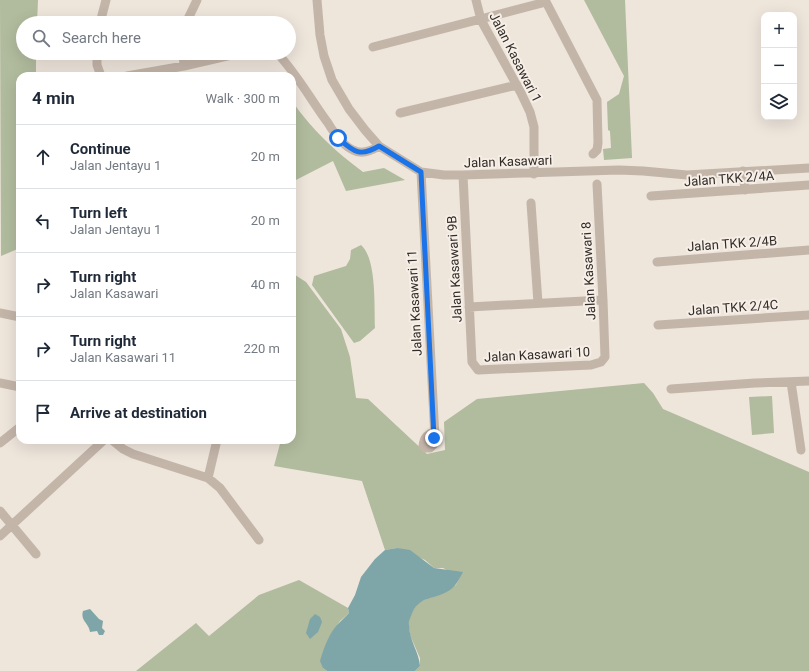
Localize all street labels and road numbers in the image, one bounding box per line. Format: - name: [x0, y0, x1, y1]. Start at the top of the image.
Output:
- street label: Jalan Kasawari 1: [486, 10, 545, 105]
- street label: Jalan Kasawari: [464, 152, 552, 171]
- street label: Jalan TKK 2/4A: [683, 168, 775, 189]
- street label: Jalan Kasawari 9B: [444, 215, 465, 323]
- street label: Jalan Kasawari 8: [578, 221, 599, 321]
- street label: Jalan TKK 2/4B: [687, 233, 777, 254]
- street label: Jalan Kasawari 11: [404, 250, 425, 356]
- street label: Jalan TKK 2/4C: [687, 297, 779, 318]
- street label: Jalan Kasawari 10: [484, 344, 590, 365]

